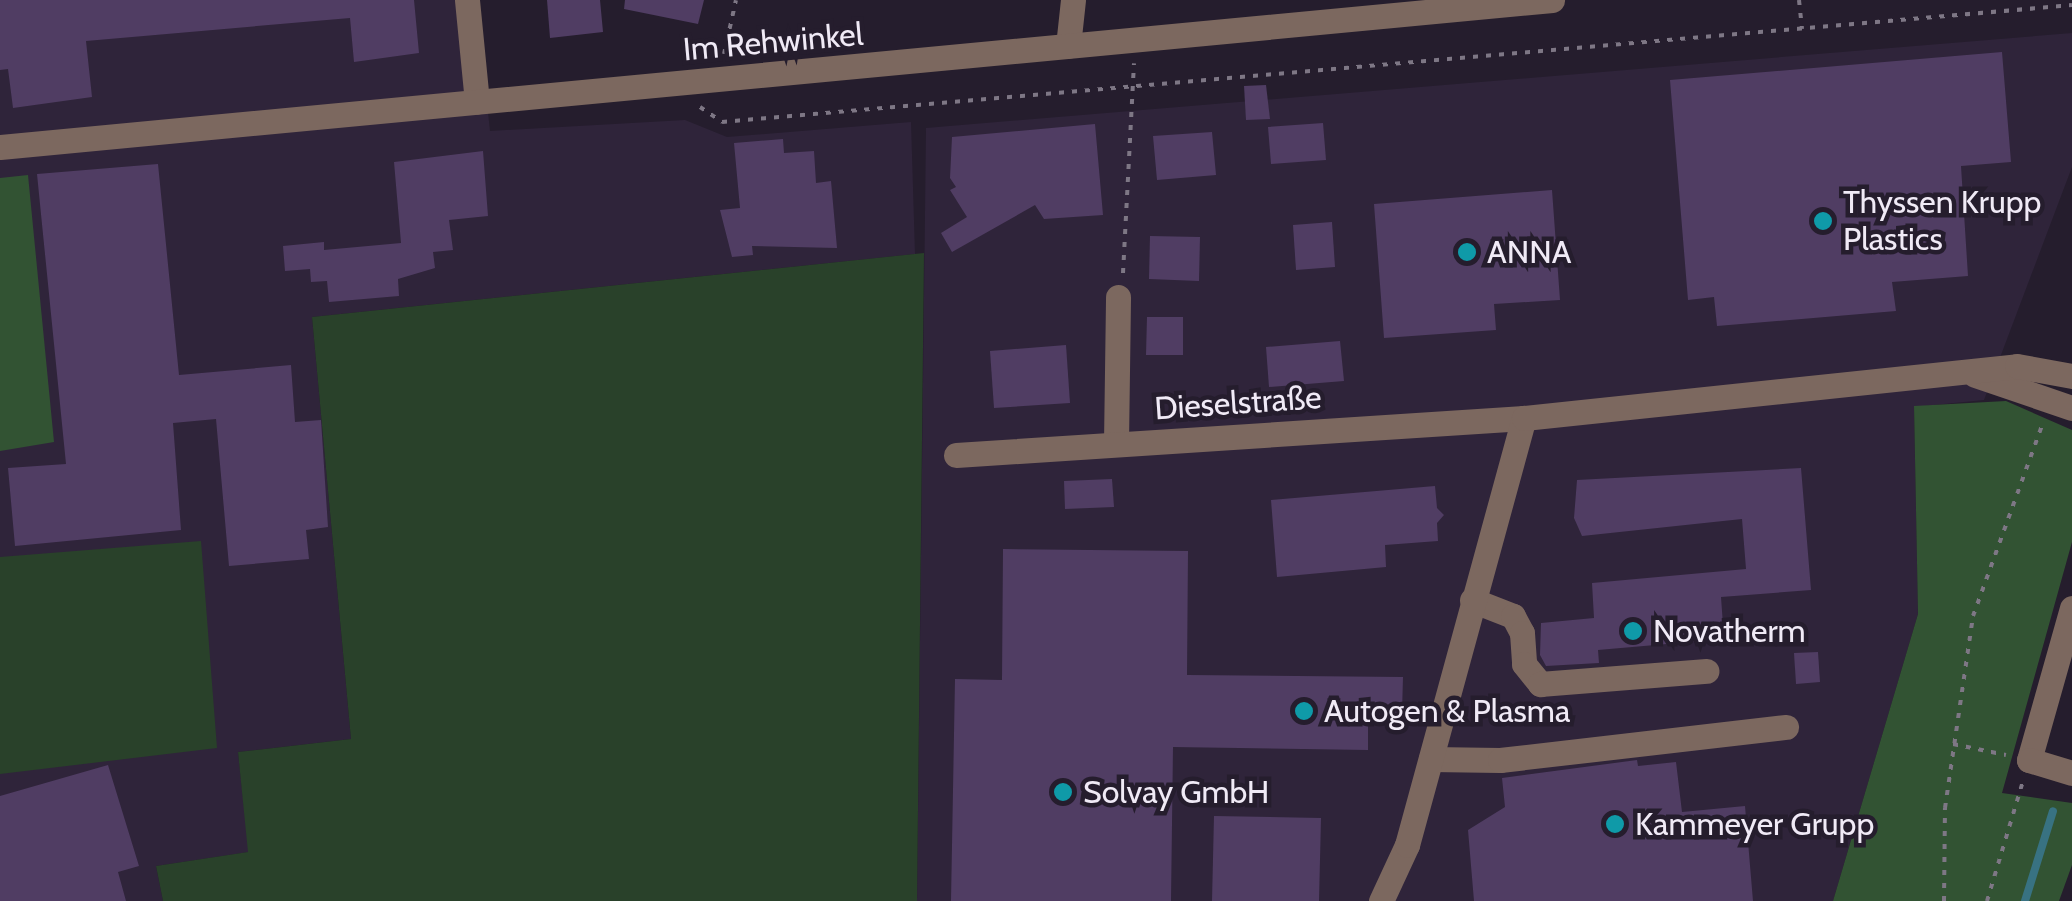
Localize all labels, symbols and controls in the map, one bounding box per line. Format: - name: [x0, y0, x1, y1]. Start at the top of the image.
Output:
- street label: Im Rehwinkel: [681, 15, 865, 69]
- place label: Thyssen Krupp Plastics: [1843, 184, 2041, 259]
- marker: Thyssen Krupp Plastics: [1812, 210, 1834, 232]
- place label: ANNA: [1487, 233, 1571, 271]
- marker: ANNA: [1456, 241, 1478, 263]
- street label: Dieselstraße: [1153, 378, 1323, 428]
- place label: Novatherm: [1653, 612, 1806, 650]
- marker: Novatherm: [1622, 620, 1644, 642]
- place label: Autogen & Plasma: [1324, 692, 1570, 730]
- marker: Autogen & Plasma: [1293, 700, 1315, 722]
- place label: Solvay GmbH: [1083, 773, 1269, 811]
- marker: Solvay GmbH: [1052, 781, 1074, 803]
- place label: Kammeyer Grupp: [1635, 805, 1874, 843]
- marker: Kammeyer Grupp: [1604, 813, 1626, 835]

